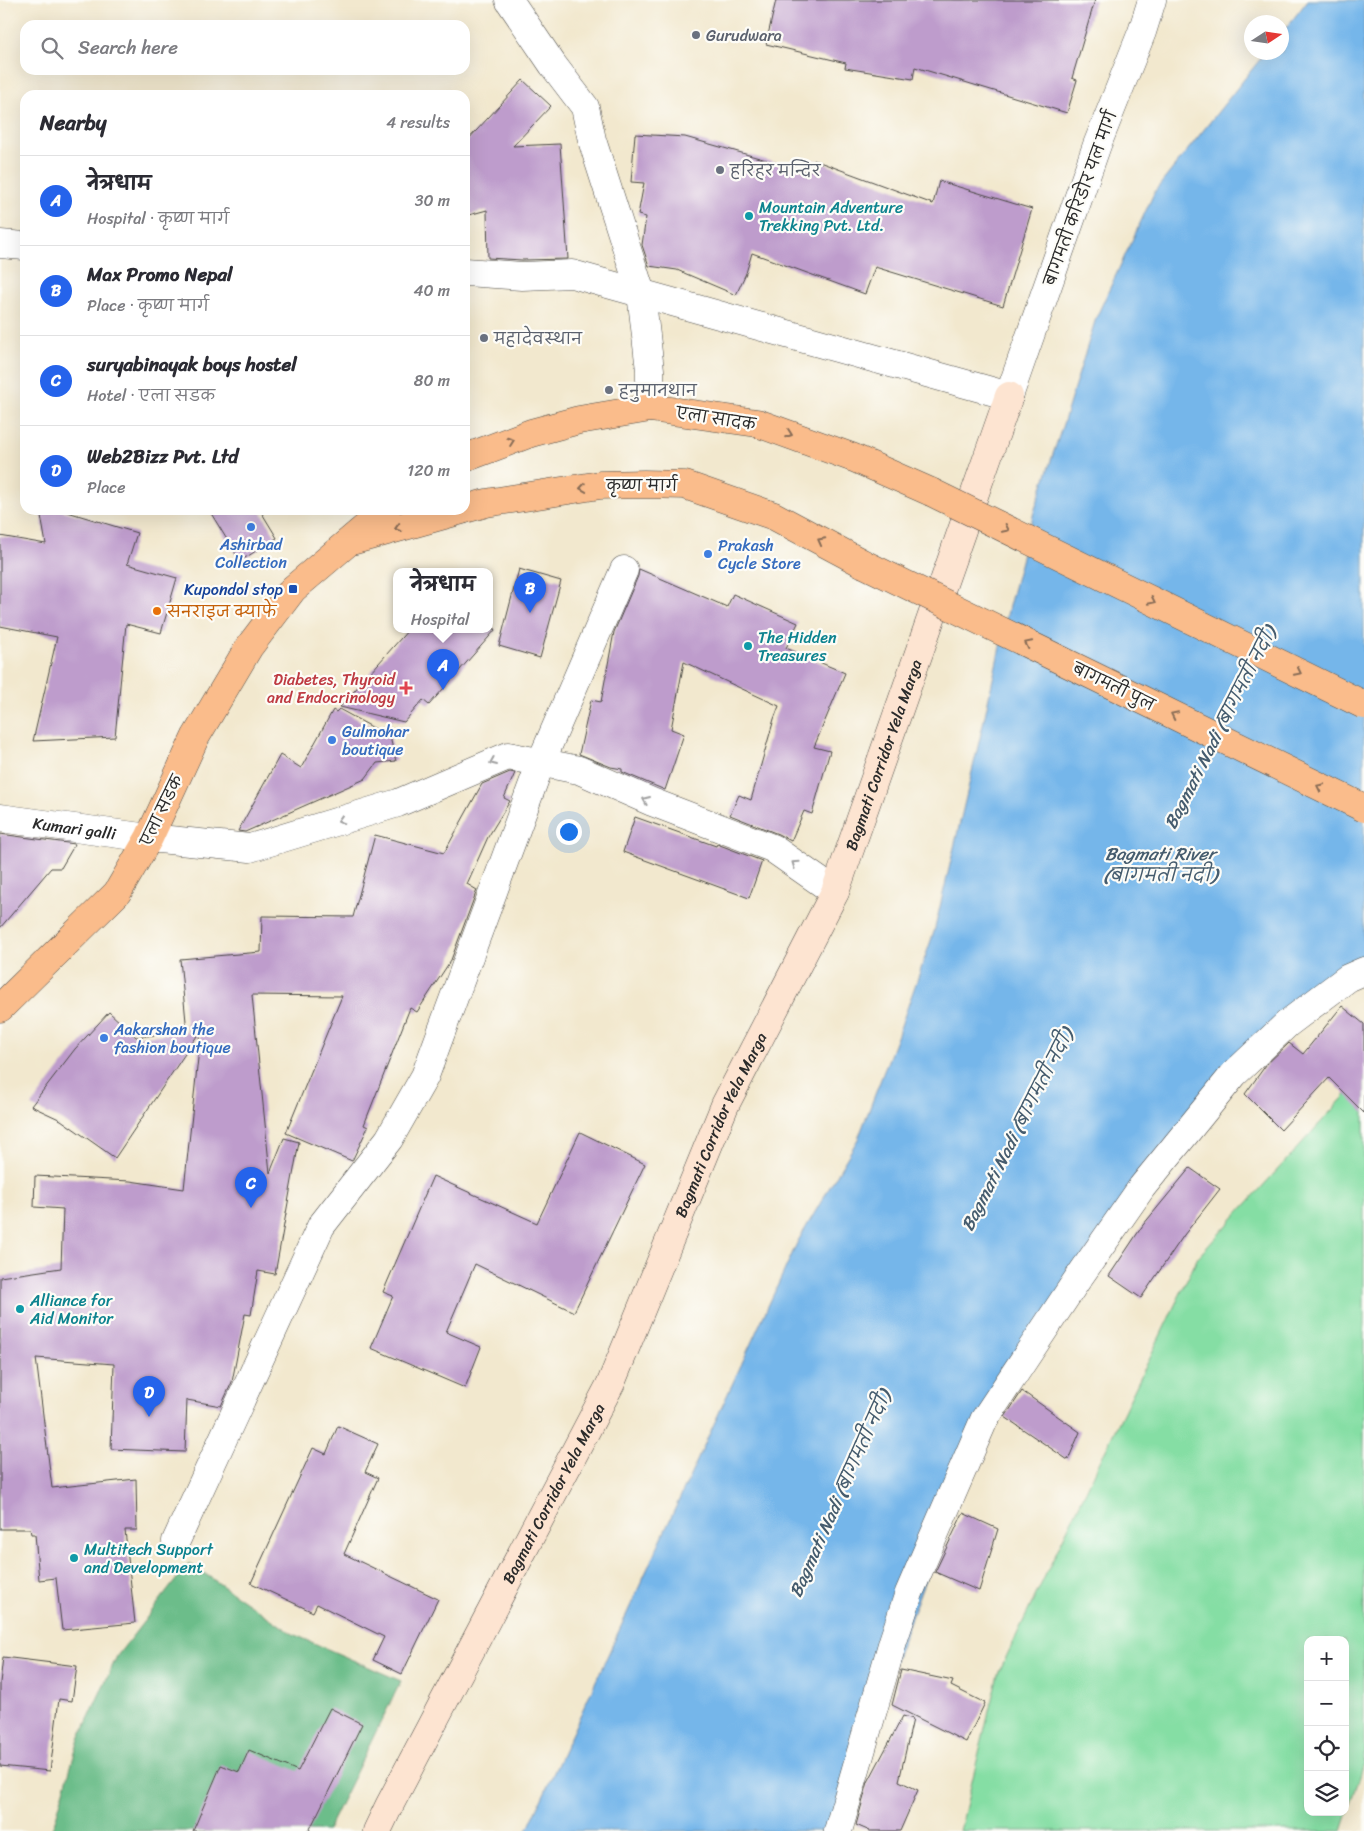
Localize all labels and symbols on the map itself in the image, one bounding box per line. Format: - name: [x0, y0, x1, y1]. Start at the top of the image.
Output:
- north arrow: [1244, 15, 1289, 60]
- place label: Gurudwara: [706, 21, 782, 50]
- marker: Gurudwara: [690, 29, 702, 41]
- street label: बागमती करिडोर यल मार्ग: [1035, 106, 1126, 291]
- place label: हरिहर मन्दिर: [729, 156, 822, 185]
- marker: हरिहर मन्दिर: [714, 164, 726, 176]
- place label: Mountain Adventure Trekking Pvt. Ltd.: [759, 193, 903, 240]
- marker: Mountain Adventure Trekking Pvt. Ltd.: [743, 210, 755, 222]
- place label: महादेवस्थान: [493, 324, 583, 353]
- marker: महादेवस्थान: [478, 332, 490, 344]
- place label: हनुमानथान: [618, 376, 698, 405]
- marker: हनुमानथान: [603, 384, 615, 396]
- street label: एला सादक: [673, 398, 759, 439]
- one-way arrow: [784, 428, 792, 438]
- one-way arrow: [506, 437, 515, 447]
- street label: कृष्ण मार्ग: [606, 471, 679, 500]
- one-way arrow: [578, 482, 586, 493]
- marker: Ashirbad Collection: [245, 521, 257, 533]
- one-way arrow: [394, 522, 403, 533]
- one-way arrow: [1001, 523, 1010, 533]
- place label: Ashirbad Collection: [215, 530, 287, 577]
- place label: Prakash Cycle Store: [718, 531, 801, 578]
- one-way arrow: [817, 537, 826, 547]
- marker: Prakash Cycle Store: [702, 548, 714, 560]
- pin: B: [514, 572, 546, 613]
- place label: Kupondol stop: [184, 575, 284, 604]
- marker: Kupondol stop: [287, 583, 299, 595]
- one-way arrow: [1147, 595, 1156, 605]
- place label: सनराइज क्याफे: [166, 597, 278, 626]
- marker: सनराइज क्याफे: [151, 605, 163, 617]
- water label: Bagmati Nadi (बागमती नदी): [1155, 618, 1287, 835]
- place label: The Hidden Treasures: [758, 623, 837, 670]
- marker: The Hidden Treasures: [742, 640, 754, 652]
- one-way arrow: [1024, 640, 1033, 650]
- pin: A: [427, 649, 459, 690]
- street label: बागमती पुल: [1067, 654, 1161, 720]
- street label: Bagmati Corridor Yela Marga: [837, 655, 931, 855]
- place label: Diabetes, Thyroid and Endocrinology: [267, 665, 397, 712]
- one-way arrow: [1293, 666, 1302, 677]
- marker: Diabetes, Thyroid and Endocrinology: [399, 681, 413, 695]
- one-way arrow: [1170, 711, 1179, 722]
- place label: Gulmohar boutique: [342, 717, 410, 764]
- marker: Gulmohar boutique: [326, 734, 338, 746]
- one-way arrow: [489, 756, 498, 767]
- street label: एला सडक: [131, 768, 192, 852]
- one-way arrow: [1316, 782, 1325, 793]
- one-way arrow: [642, 795, 651, 806]
- street label: Kumari galli: [31, 809, 118, 848]
- one-way arrow: [338, 815, 346, 825]
- your location: [556, 819, 582, 845]
- water label: Bagmati River (बागमती नदी): [1103, 838, 1220, 891]
- one-way arrow: [791, 861, 800, 870]
- place label: Aakarshan the fashion boutique: [113, 1015, 231, 1062]
- water label: Bagmati Nadi (बागमती नदी): [952, 1020, 1084, 1237]
- street label: Bagmati Corridor Yela Marga: [666, 1027, 775, 1222]
- marker: Aakarshan the fashion boutique: [98, 1032, 110, 1044]
- pin: C: [235, 1167, 267, 1208]
- place label: Alliance for Aid Monitor: [29, 1286, 114, 1333]
- marker: Alliance for Aid Monitor: [14, 1303, 26, 1315]
- pin: D: [133, 1376, 165, 1417]
- water label: Bagmati Nadi (बागमती नदी): [780, 1382, 902, 1603]
- street label: Bagmati Corridor Yela Marga: [494, 1398, 613, 1589]
- place label: Multitech Support and Development: [84, 1535, 213, 1582]
- marker: Multitech Support and Development: [68, 1552, 80, 1564]

